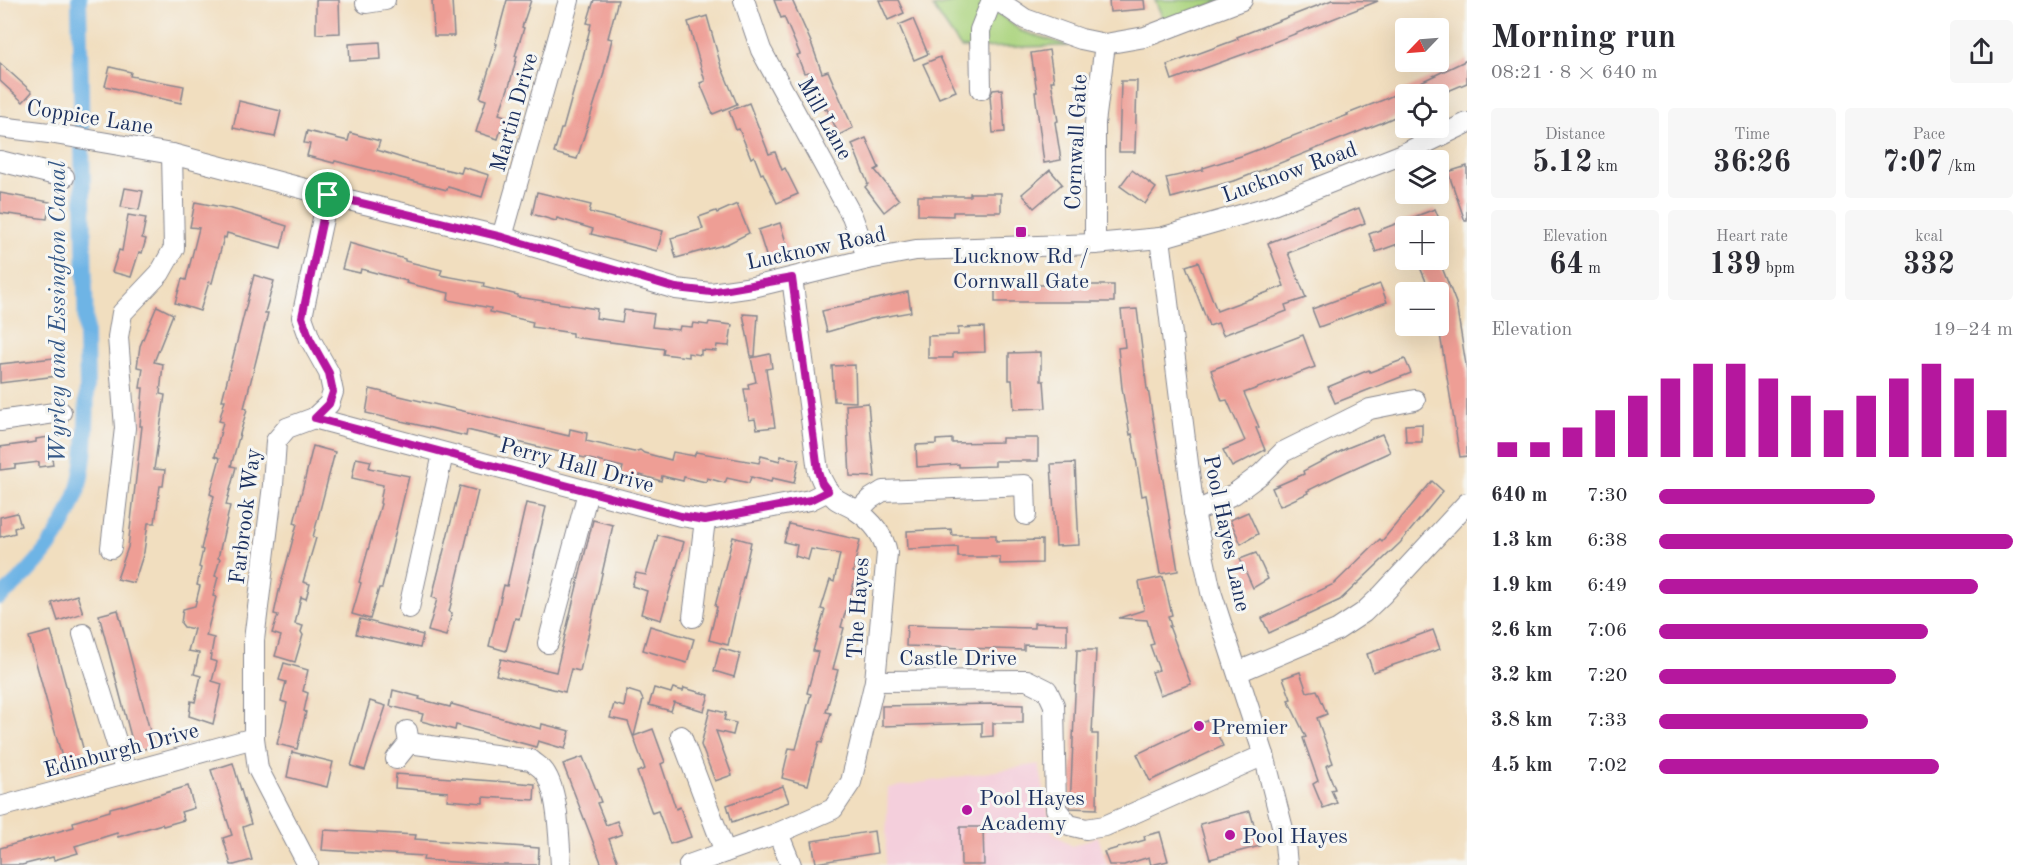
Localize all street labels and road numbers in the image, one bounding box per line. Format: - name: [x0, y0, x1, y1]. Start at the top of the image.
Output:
- street label: Martin Drive: [487, 50, 542, 175]
- street label: Cornwall Gate: [1062, 73, 1092, 211]
- street label: Mill Lane: [793, 74, 856, 164]
- street label: Coppice Lane: [25, 97, 155, 139]
- street label: Lucknow Road: [1219, 138, 1360, 208]
- street label: Lucknow Road: [745, 223, 888, 275]
- street label: Perry Hall Drive: [497, 435, 656, 497]
- street label: Farbrook Way: [227, 447, 265, 586]
- street label: Pool Hayes Lane: [1199, 453, 1253, 614]
- street label: The Hayes: [844, 556, 874, 660]
- street label: Castle Drive: [899, 648, 1017, 670]
- street label: Edinburgh Drive: [42, 720, 201, 782]

